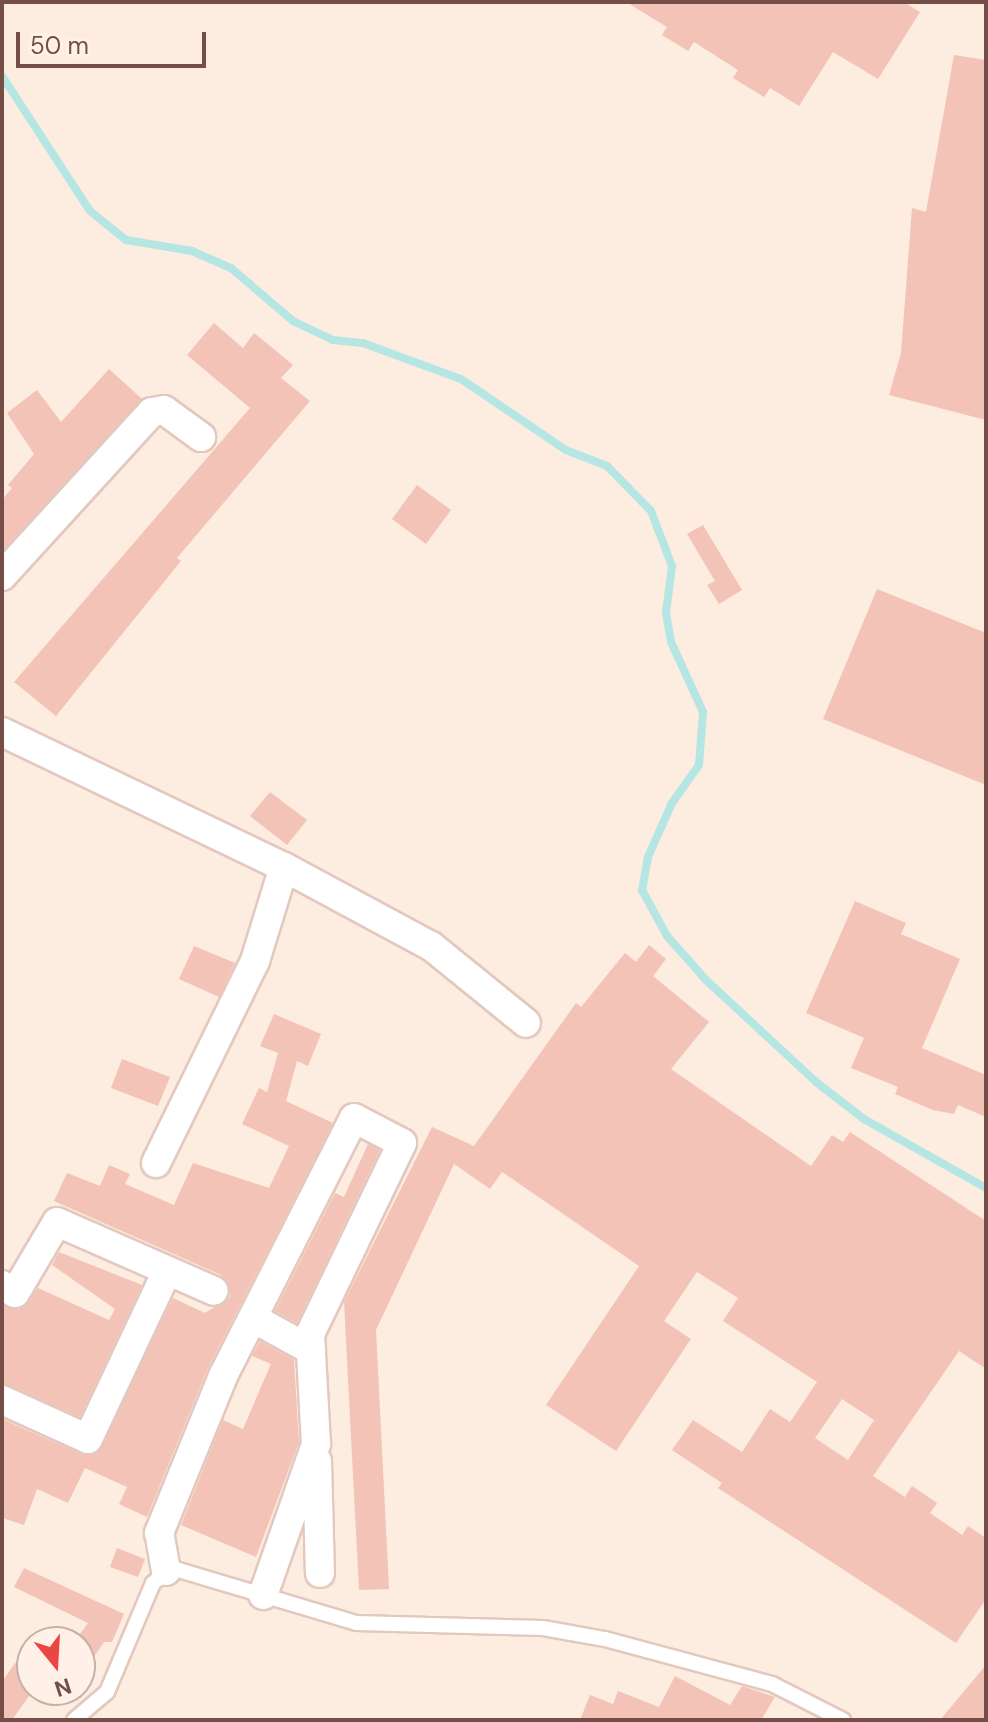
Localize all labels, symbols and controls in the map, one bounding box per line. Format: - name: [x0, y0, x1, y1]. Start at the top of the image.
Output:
- scale bar: [20, 16, 210, 66]
- text: 50 m: [30, 30, 89, 61]
- north arrow: [16, 1626, 96, 1706]
- text: N: [51, 1671, 75, 1704]

